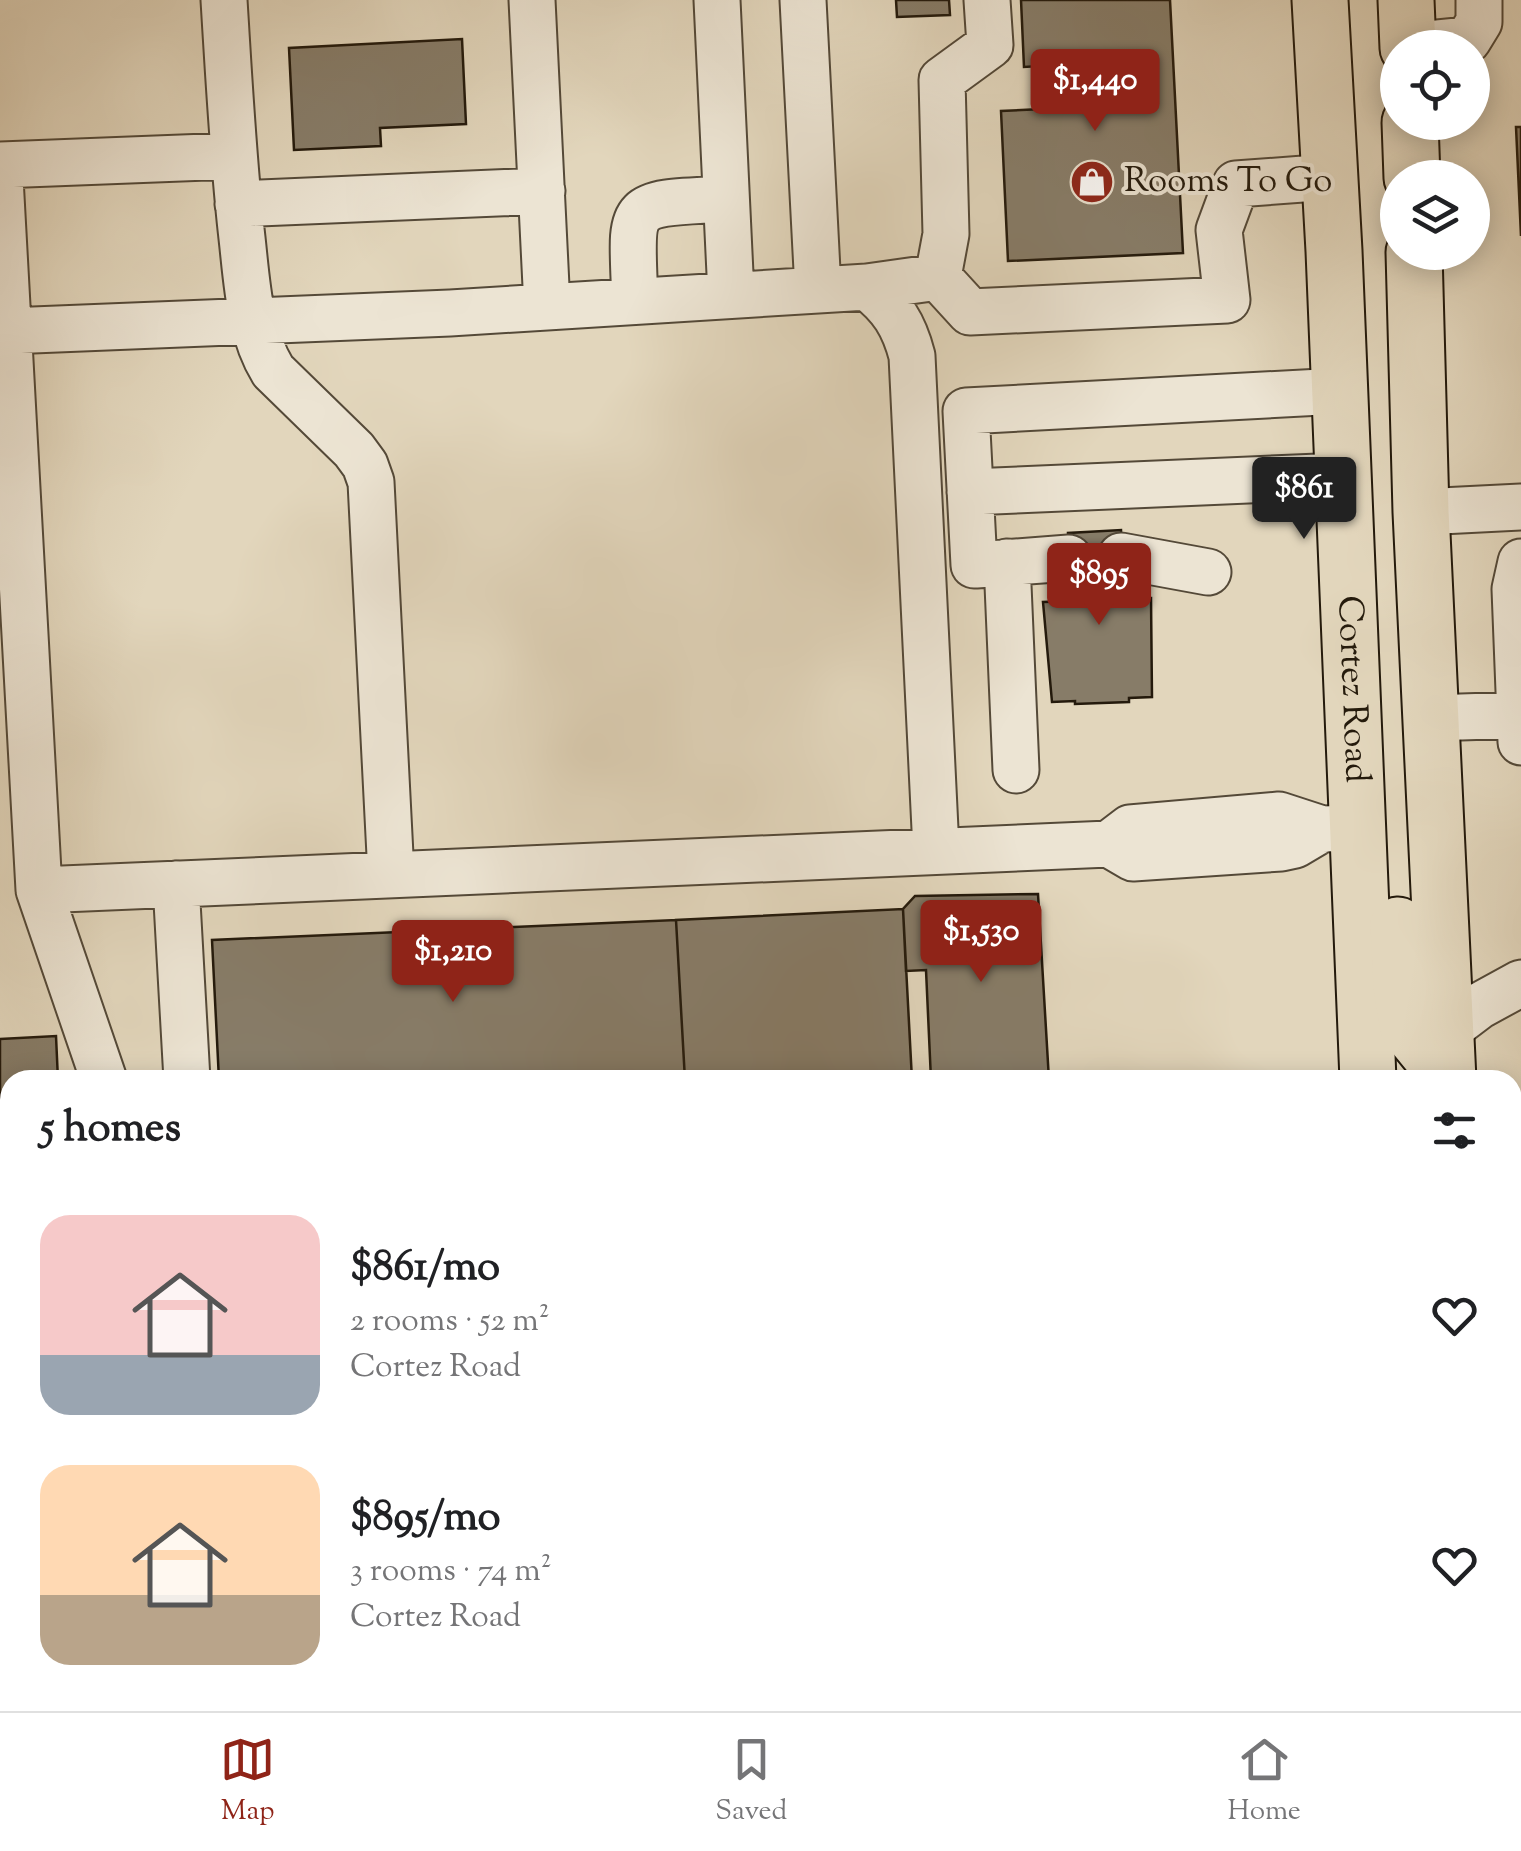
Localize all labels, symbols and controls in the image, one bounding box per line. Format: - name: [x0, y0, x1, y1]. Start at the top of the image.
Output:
- map controls: [1380, 30, 1490, 270]
- button: locate: [1380, 30, 1490, 140]
- pin: $1,440: [1014, 49, 1176, 134]
- text: $1,440: [1053, 58, 1137, 104]
- place label: Rooms To Go: [1124, 157, 1332, 208]
- shop icon: Rooms To Go: [1069, 159, 1115, 205]
- button: layers: [1380, 160, 1490, 270]
- pin: $861: [1245, 457, 1363, 542]
- text: $861: [1274, 466, 1334, 512]
- pin: $895: [1040, 543, 1158, 628]
- text: $895: [1069, 552, 1129, 598]
- street label: Cortez Road: [1323, 595, 1381, 784]
- pin: $1,530: [900, 900, 1062, 985]
- text: $1,530: [942, 909, 1020, 955]
- pin: $1,210: [372, 920, 534, 1005]
- text: $1,210: [414, 929, 492, 975]
- text: 5 homes: [40, 1100, 181, 1160]
- icon: filters: [1427, 1103, 1482, 1158]
- text: $861/mo: [350, 1239, 500, 1299]
- icon: home: [120, 1255, 240, 1375]
- icon: heart: [1427, 1288, 1482, 1343]
- text: 2 rooms · 52 m²: [350, 1299, 550, 1345]
- text: Cortez Road: [350, 1345, 521, 1391]
- text: $895/mo: [350, 1489, 500, 1549]
- icon: home: [120, 1505, 240, 1625]
- icon: heart: [1427, 1538, 1482, 1593]
- text: 3 rooms · 74 m²: [350, 1549, 552, 1595]
- text: Cortez Road: [350, 1595, 521, 1641]
- tab: Map: [220, 1732, 275, 1832]
- tab: Saved: [715, 1732, 787, 1832]
- tab: Home: [1227, 1732, 1301, 1832]

